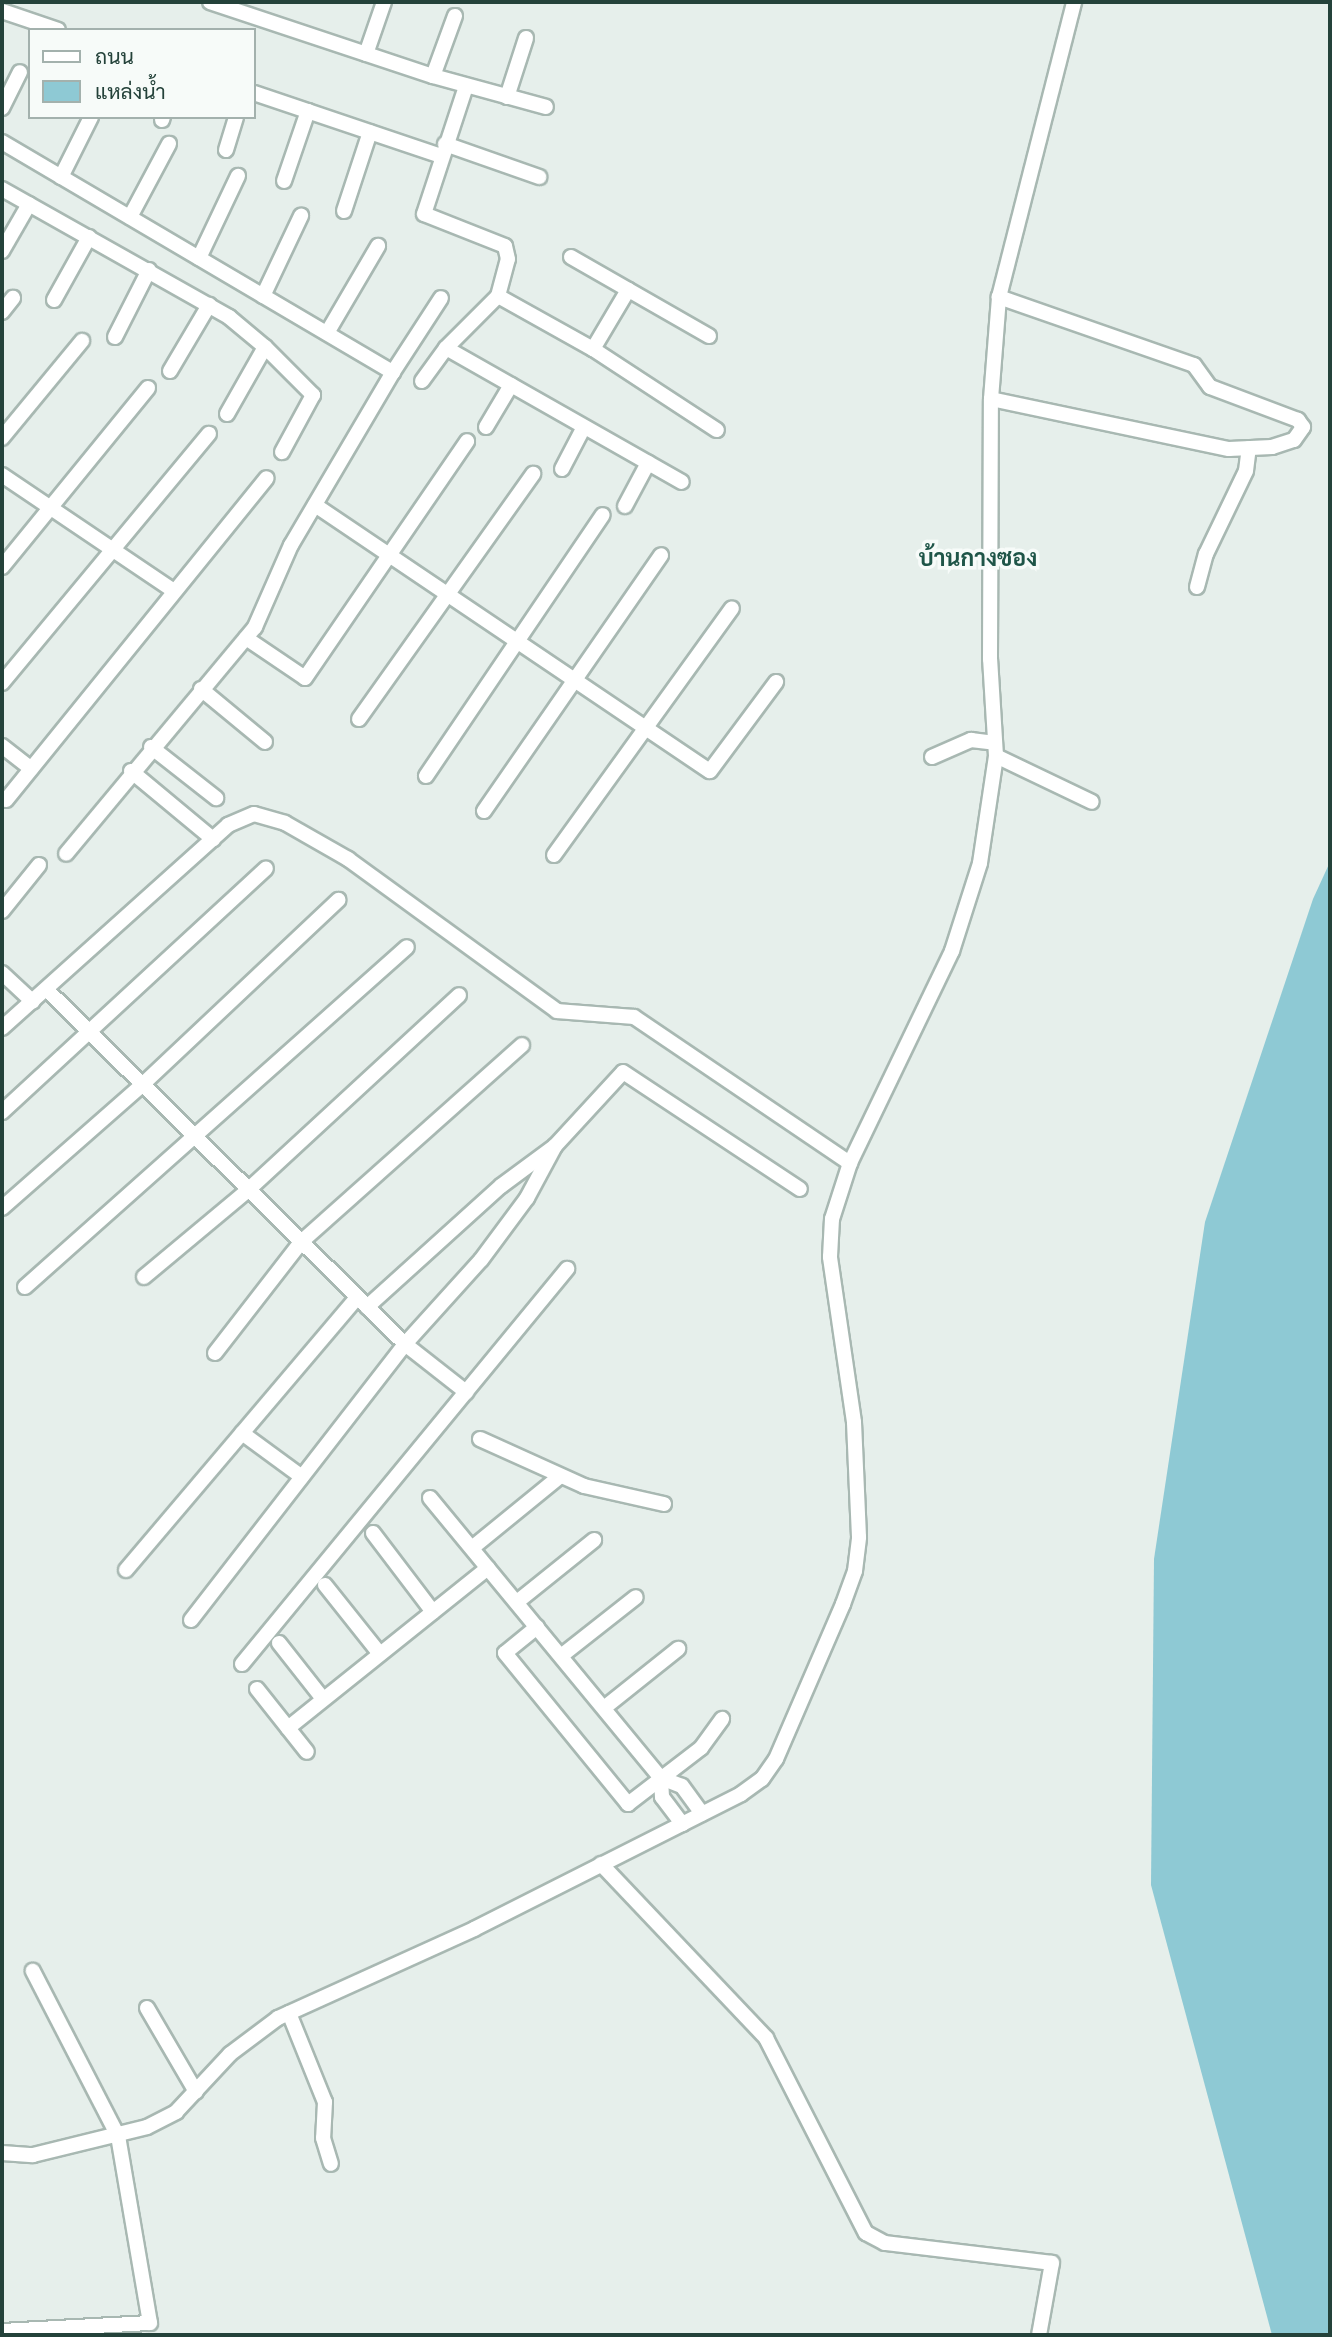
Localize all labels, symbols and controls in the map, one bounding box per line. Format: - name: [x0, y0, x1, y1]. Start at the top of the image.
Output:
- legend: [28, 28, 256, 119]
- text: ถนน: [95, 42, 134, 71]
- text: แหล่งน้ำ: [95, 77, 166, 106]
- district label: บ้านกางซอง: [919, 544, 1037, 572]

